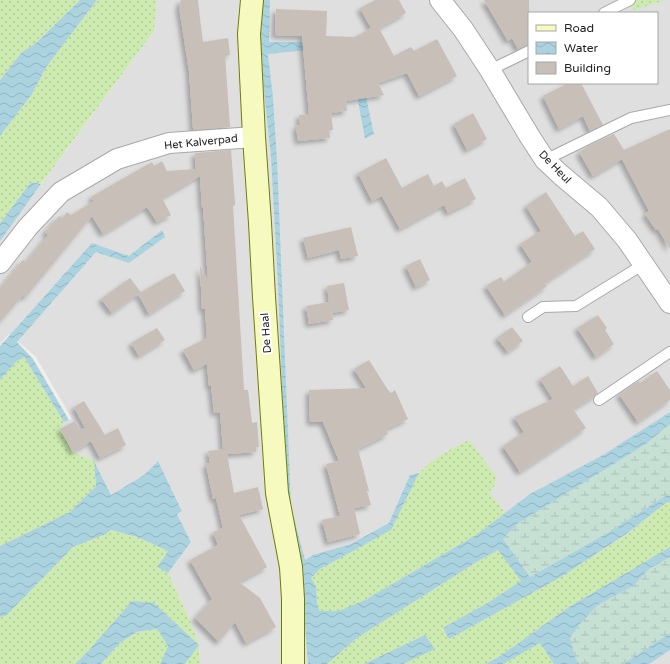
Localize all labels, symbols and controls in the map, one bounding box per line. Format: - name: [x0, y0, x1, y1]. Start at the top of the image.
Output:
- legend: [528, 12, 658, 84]
- text: Road: [564, 21, 594, 35]
- text: Water: [564, 41, 599, 55]
- text: Building: [564, 61, 611, 75]
- street label: Het Kalverpad: [164, 132, 239, 152]
- street label: De Heul: [536, 148, 574, 186]
- street label: De Haal: [258, 312, 274, 354]

